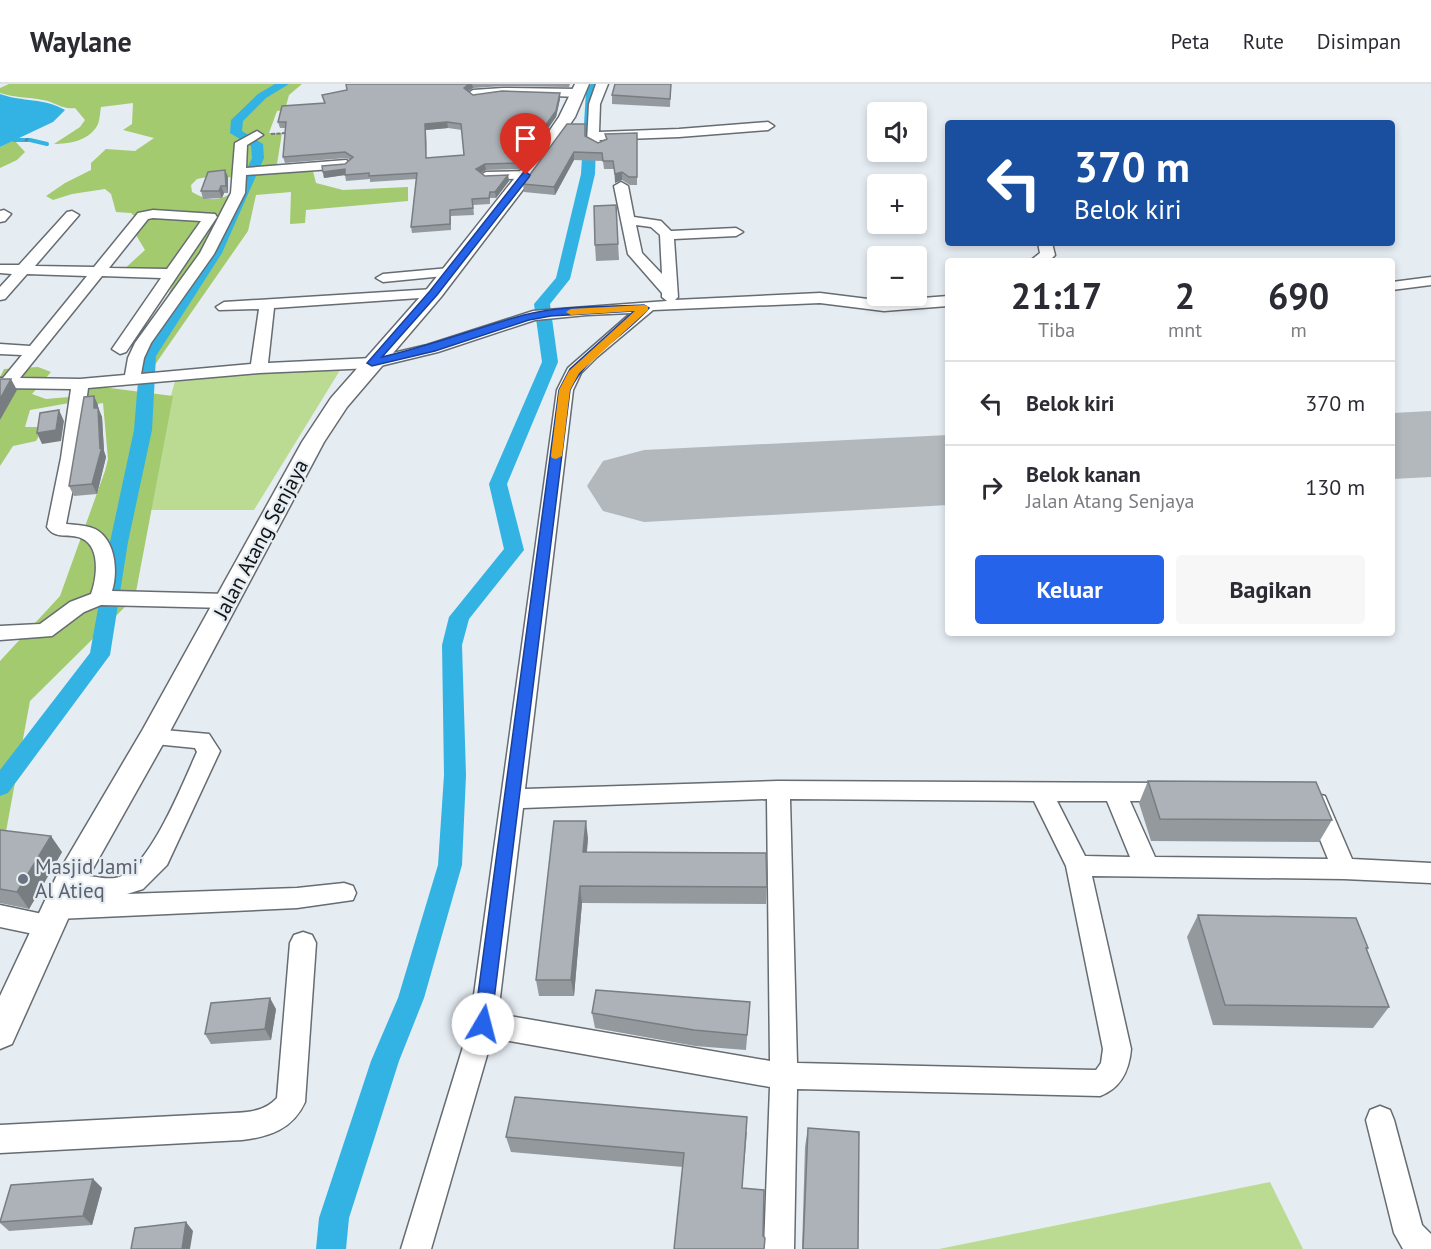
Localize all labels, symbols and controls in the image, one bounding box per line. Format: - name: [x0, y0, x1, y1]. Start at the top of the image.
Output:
- text: Waylane: [30, 23, 132, 60]
- text: Peta: [1170, 28, 1210, 55]
- text: Rute: [1243, 28, 1284, 55]
- text: Disimpan: [1317, 28, 1401, 55]
- map controls: [867, 102, 927, 306]
- button: sound: [867, 102, 927, 162]
- pin: [500, 113, 551, 175]
- icon: arrive: [509, 122, 542, 155]
- text: 370 m: [1074, 139, 1190, 194]
- icon: left: [975, 144, 1053, 222]
- button: +: [867, 174, 927, 234]
- text: Belok kiri: [1074, 192, 1182, 226]
- button: −: [867, 246, 927, 306]
- text: 21:17: [1011, 272, 1102, 319]
- text: 2: [1175, 272, 1195, 319]
- text: 690: [1268, 272, 1329, 319]
- text: Tiba: [1038, 317, 1075, 343]
- text: mnt: [1168, 317, 1202, 343]
- text: m: [1290, 317, 1307, 343]
- icon: left: [975, 387, 1008, 420]
- text: Belok kiri: [1026, 389, 1115, 417]
- text: 370 m: [1305, 389, 1365, 417]
- street label: Jalan Atang Senjaya: [207, 454, 314, 624]
- text: Belok kanan: [1026, 460, 1141, 488]
- icon: right: [975, 471, 1008, 504]
- text: 130 m: [1305, 473, 1365, 501]
- text: Jalan Atang Senjaya: [1026, 488, 1194, 514]
- button: Keluar: [975, 555, 1164, 624]
- button: Bagikan: [1176, 555, 1365, 624]
- place label: Masjid Jami' Al Atieq: [35, 853, 143, 904]
- marker: Masjid Jami' Al Atieq: [16, 872, 30, 886]
- position arrow: [451, 992, 515, 1056]

